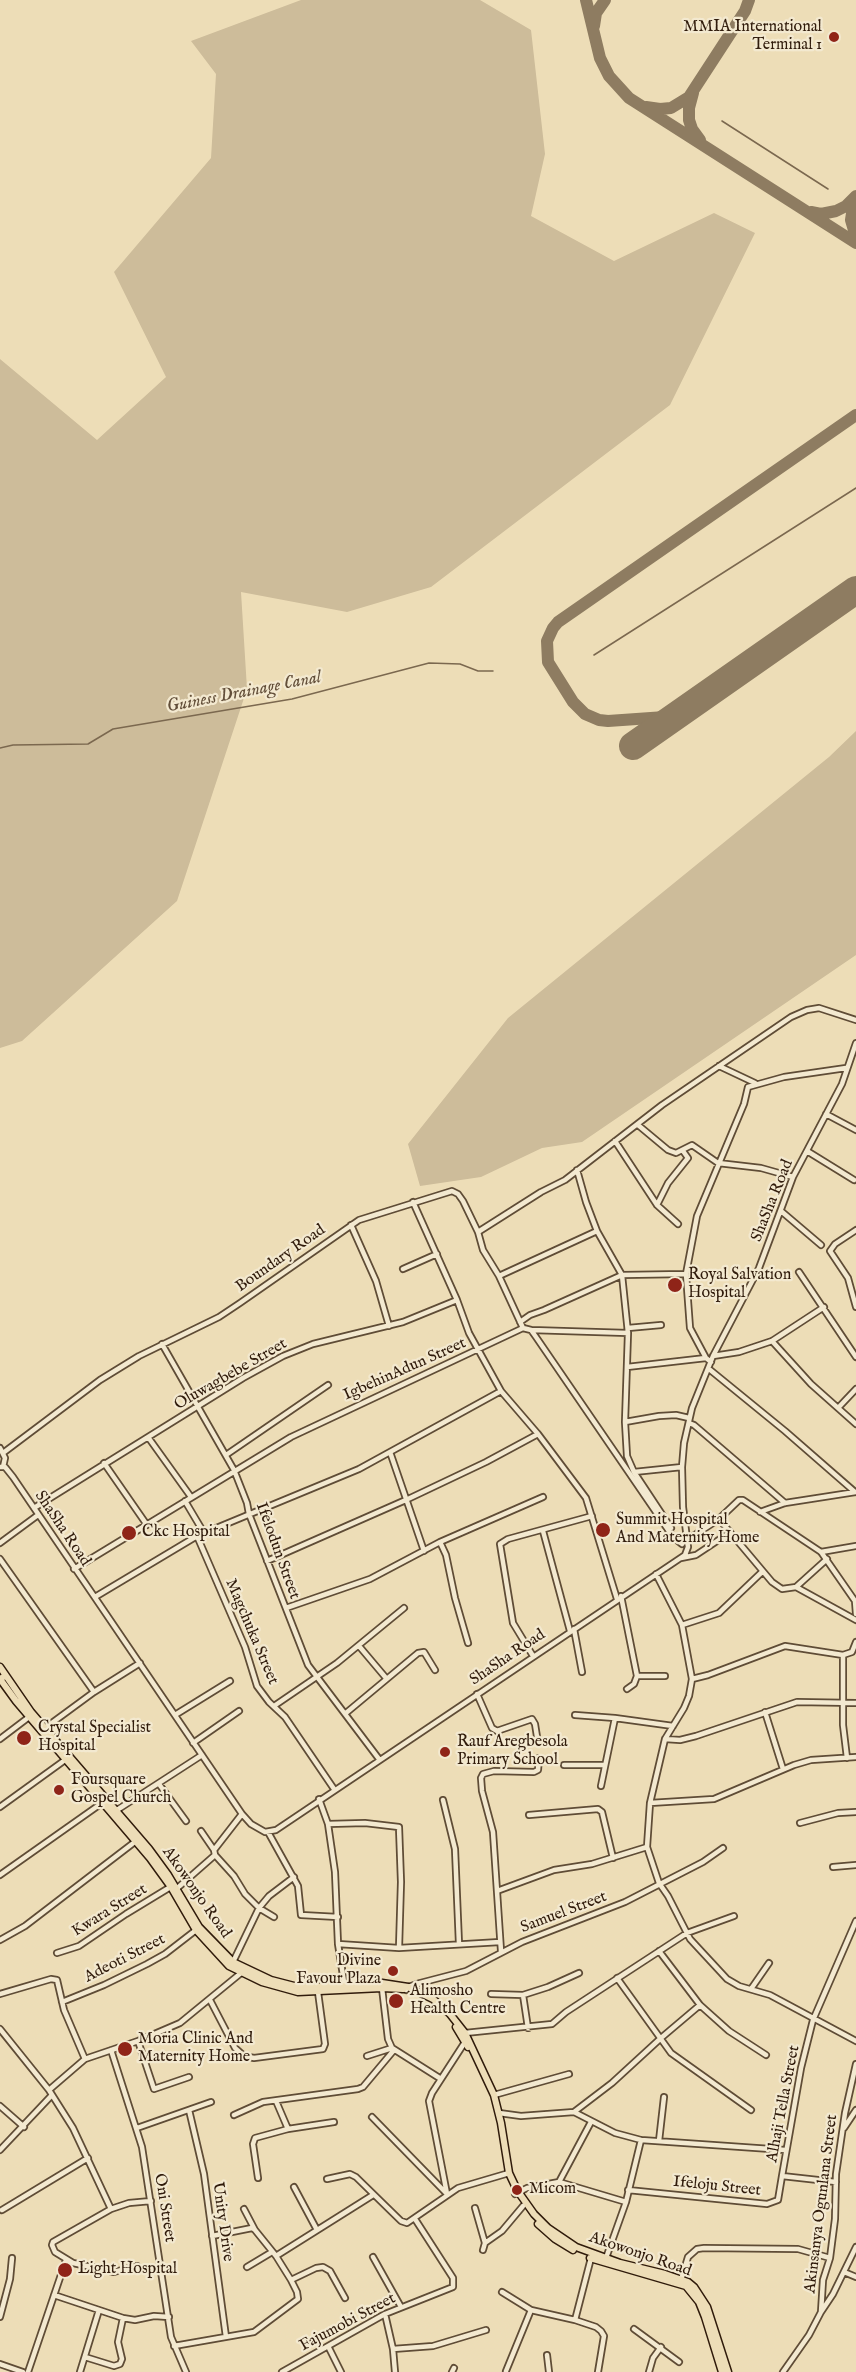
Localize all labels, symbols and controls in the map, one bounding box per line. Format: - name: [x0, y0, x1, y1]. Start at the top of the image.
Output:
- place label: MMIA International Terminal 1: [683, 18, 822, 56]
- marker: MMIA International Terminal 1: [827, 30, 841, 44]
- water label: Guiness Drainage Canal: [165, 667, 323, 719]
- street label: ShaSha Road: [748, 1157, 798, 1245]
- street label: Boundary Road: [233, 1221, 329, 1297]
- place label: Royal Salvation Hospital: [688, 1266, 791, 1304]
- marker: Royal Salvation Hospital: [666, 1276, 684, 1294]
- street label: IgbehinAdun Street: [341, 1334, 469, 1406]
- street label: Oluwagbebe Street: [171, 1335, 291, 1415]
- street label: ShaSha Road: [30, 1488, 94, 1570]
- street label: Ifelodun Street: [251, 1500, 303, 1602]
- place label: Summit Hospital And Maternity Home: [616, 1511, 759, 1549]
- marker: Summit Hospital And Maternity Home: [594, 1521, 612, 1539]
- place label: Ckc Hospital: [142, 1523, 230, 1543]
- marker: Ckc Hospital: [120, 1524, 138, 1542]
- street label: Magchuka Street: [220, 1576, 282, 1688]
- street label: ShaSha Road: [467, 1626, 549, 1690]
- place label: Crystal Specialist Hospital: [38, 1719, 151, 1757]
- marker: Crystal Specialist Hospital: [15, 1729, 33, 1747]
- place label: Rauf Aregbesola Primary School: [457, 1733, 568, 1771]
- marker: Rauf Aregbesola Primary School: [438, 1745, 452, 1759]
- place label: Foursquare Gospel Church: [71, 1771, 171, 1809]
- marker: Foursquare Gospel Church: [52, 1783, 66, 1797]
- street label: Akowonjo Road: [157, 1844, 235, 1942]
- street label: Kwara Street: [69, 1880, 151, 1942]
- street label: Samuel Street: [518, 1888, 610, 1938]
- street label: Adeoti Street: [81, 1930, 169, 1988]
- place label: Divine Favour Plaza: [296, 1952, 381, 1990]
- marker: Divine Favour Plaza: [386, 1964, 400, 1978]
- place label: Alimosho Health Centre: [410, 1982, 506, 2020]
- marker: Alimosho Health Centre: [387, 1992, 405, 2010]
- place label: Moria Clinic And Maternity Home: [138, 2030, 253, 2068]
- marker: Moria Clinic And Maternity Home: [116, 2040, 134, 2058]
- street label: Alhaji Tella Street: [763, 2044, 805, 2164]
- street label: Akinsanya Ogunlana Street: [802, 2114, 842, 2294]
- street label: Oni Street: [149, 2172, 179, 2244]
- street label: Ifeloju Street: [672, 2173, 762, 2201]
- place label: Micom: [529, 2180, 576, 2200]
- street label: Unity Drive: [207, 2181, 237, 2263]
- marker: Micom: [510, 2183, 524, 2197]
- street label: Akowonjo Road: [586, 2228, 694, 2282]
- place label: Light Hospital: [78, 2260, 177, 2280]
- marker: Light Hospital: [56, 2261, 74, 2279]
- street label: Fajumobi Street: [297, 2290, 399, 2356]

